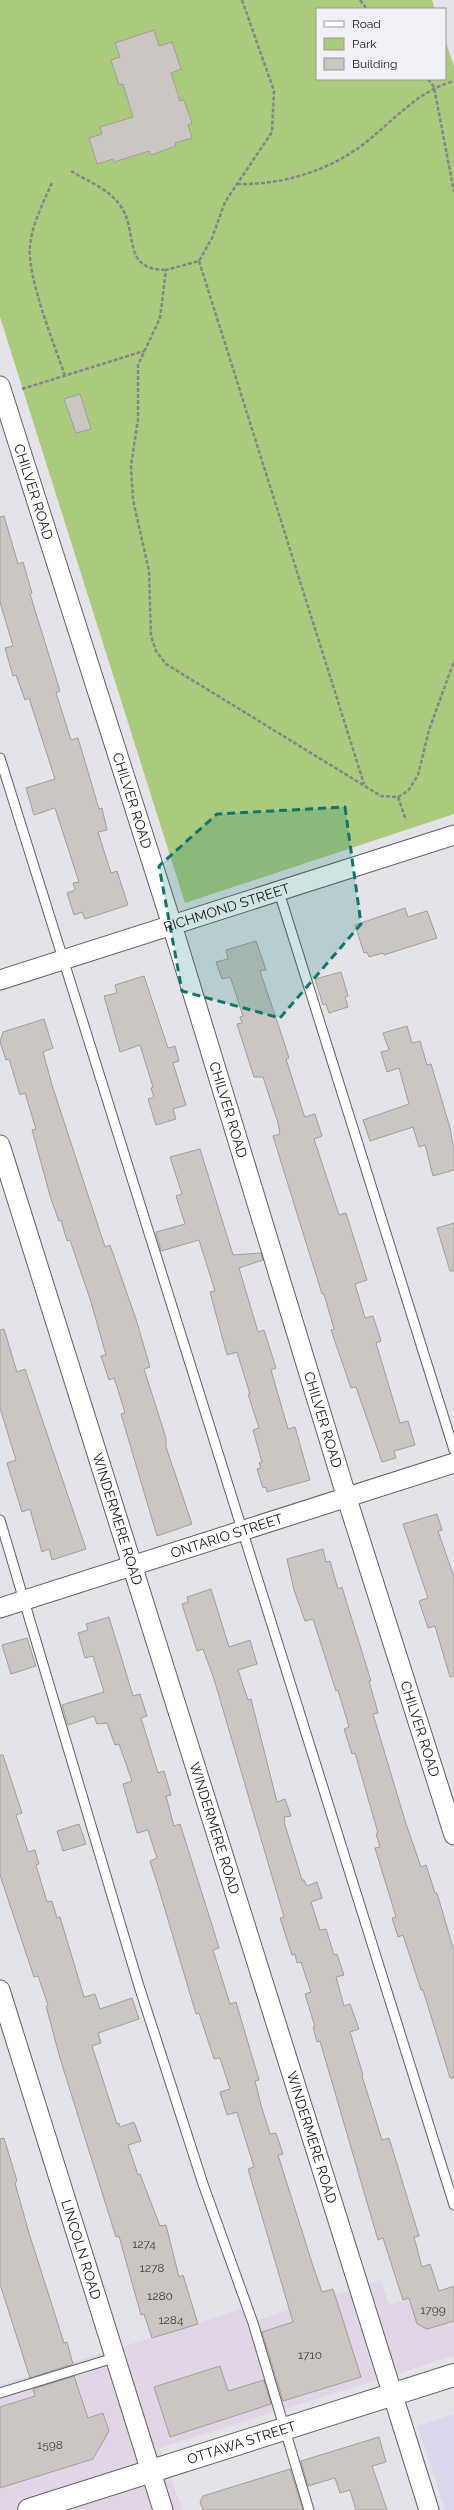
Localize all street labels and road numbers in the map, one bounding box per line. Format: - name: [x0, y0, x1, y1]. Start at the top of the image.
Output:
- street label: CHILVER ROAD: [11, 442, 57, 542]
- street label: CHILVER ROAD: [109, 750, 155, 850]
- street label: RICHMOND STREET: [162, 880, 292, 935]
- street label: CHILVER ROAD: [206, 1060, 251, 1160]
- street label: CHILVER ROAD: [301, 1370, 345, 1470]
- street label: WINDERMERE ROAD: [89, 1451, 146, 1587]
- street label: ONTARIO STREET: [169, 1510, 285, 1561]
- street label: CHILVER ROAD: [397, 1679, 443, 1779]
- street label: WINDERMERE ROAD: [186, 1760, 243, 1896]
- street label: WINDERMERE ROAD: [284, 2069, 340, 2205]
- street label: LINCOLN ROAD: [58, 2198, 105, 2301]
- street label: OTTAWA STREET: [185, 2418, 298, 2467]

